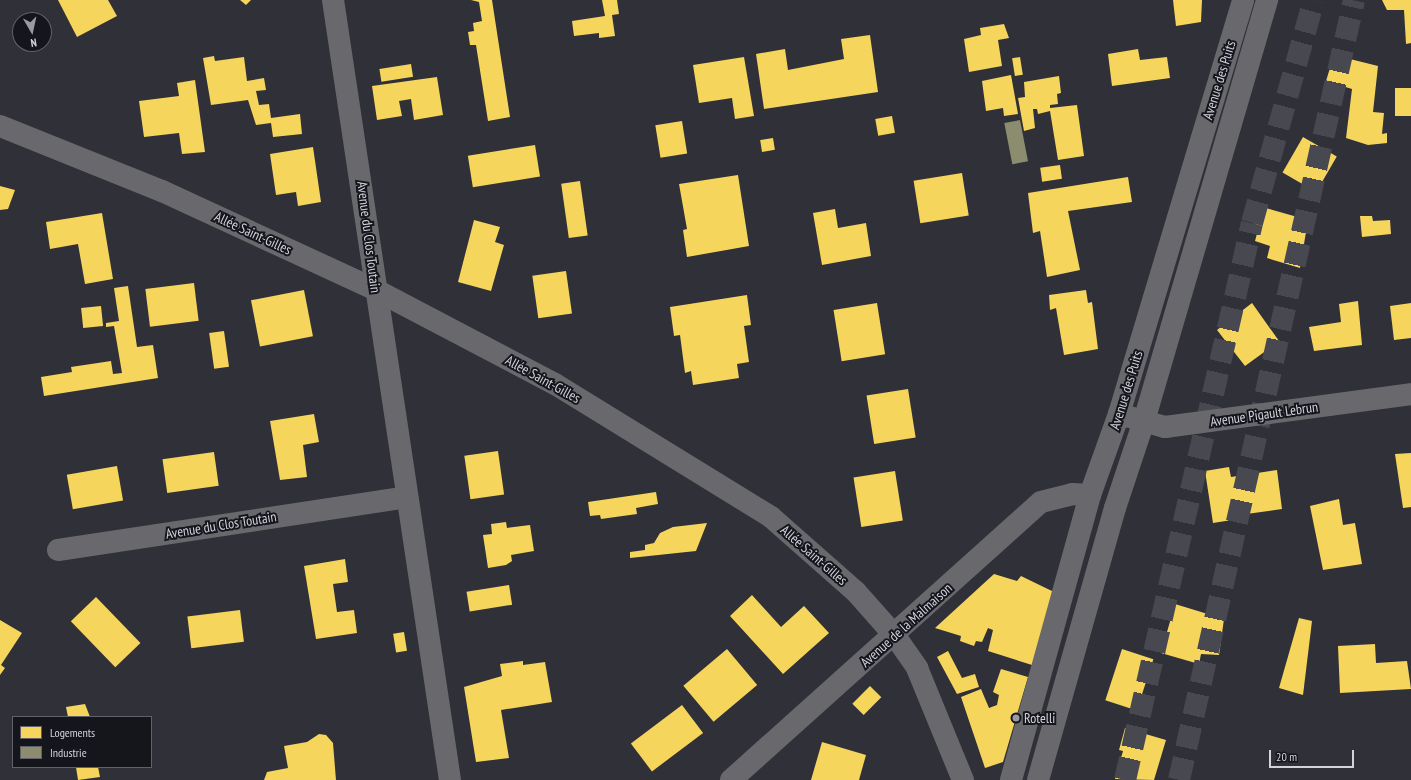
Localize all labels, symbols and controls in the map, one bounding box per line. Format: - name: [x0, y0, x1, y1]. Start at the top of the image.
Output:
- north arrow: [12, 12, 52, 52]
- text: N: [30, 35, 38, 50]
- street label: Avenue des Puits: [1199, 39, 1239, 121]
- street label: Avenue du Clos Toutain: [354, 180, 384, 294]
- street label: Allée Saint-Gilles: [212, 208, 294, 258]
- street label: Avenue des Puits: [1106, 349, 1146, 431]
- street label: Allée Saint-Gilles: [503, 352, 583, 406]
- street label: Avenue Pigault Lebrun: [1209, 398, 1319, 430]
- street label: Avenue du Clos Toutain: [164, 508, 278, 542]
- street label: Allée Saint-Gilles: [777, 521, 851, 589]
- street label: Avenue de la Malmaison: [857, 579, 955, 671]
- place label: Rotelli: [1024, 710, 1055, 726]
- marker: Rotelli: [1011, 713, 1021, 723]
- legend: [12, 716, 152, 768]
- text: Logements: [50, 725, 95, 740]
- scale bar: [1271, 742, 1356, 768]
- text: Industrie: [50, 745, 87, 760]
- text: 20 m: [1276, 749, 1297, 764]

